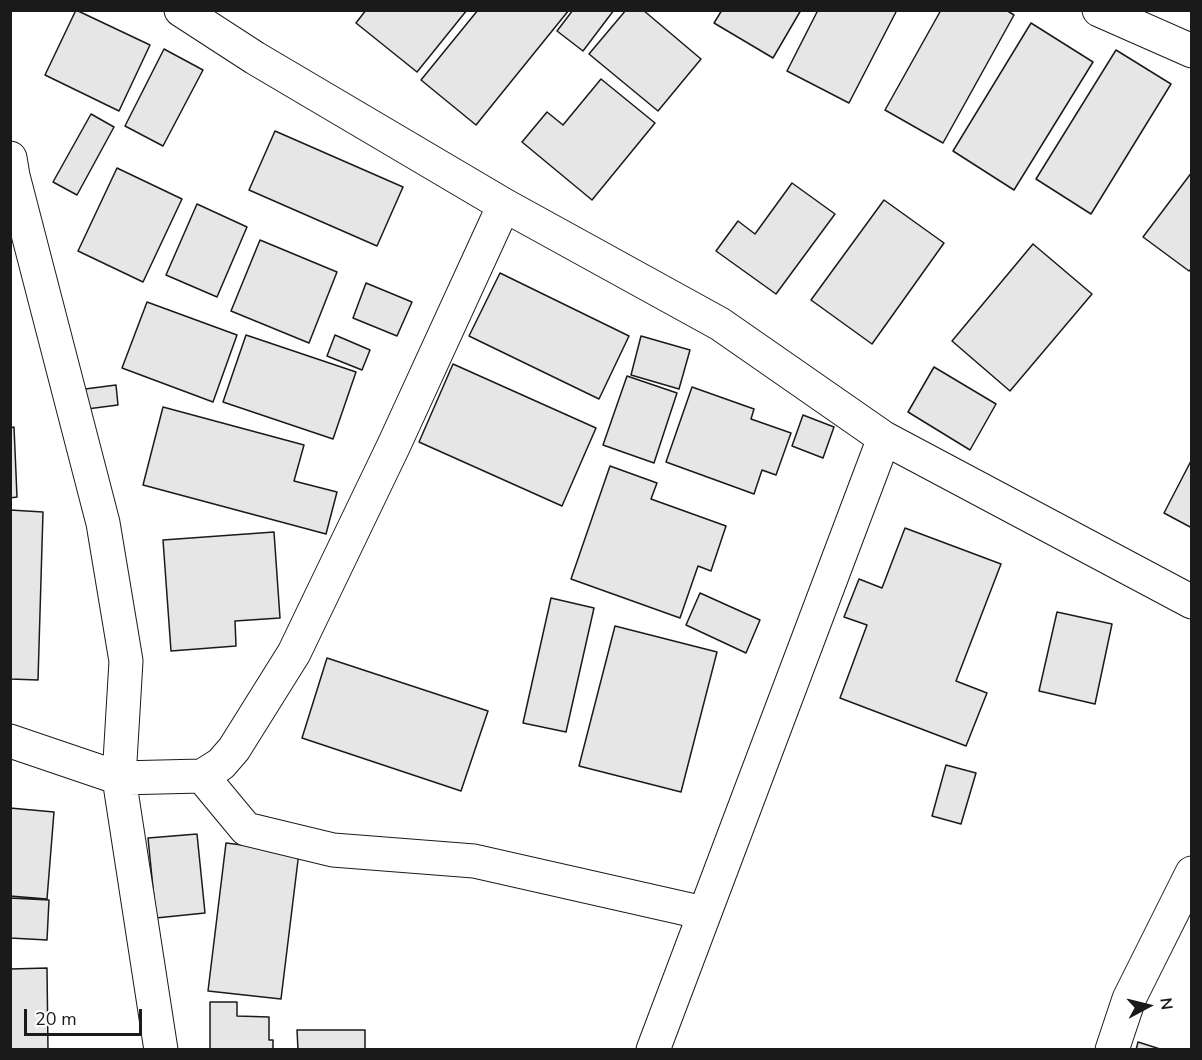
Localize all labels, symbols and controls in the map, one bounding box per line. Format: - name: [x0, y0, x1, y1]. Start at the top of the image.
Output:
- north arrow: [1118, 976, 1178, 1036]
- scale bar: [27, 997, 146, 1035]
- text: N: [1154, 997, 1178, 1011]
- text: 20 m: [35, 1007, 77, 1031]

